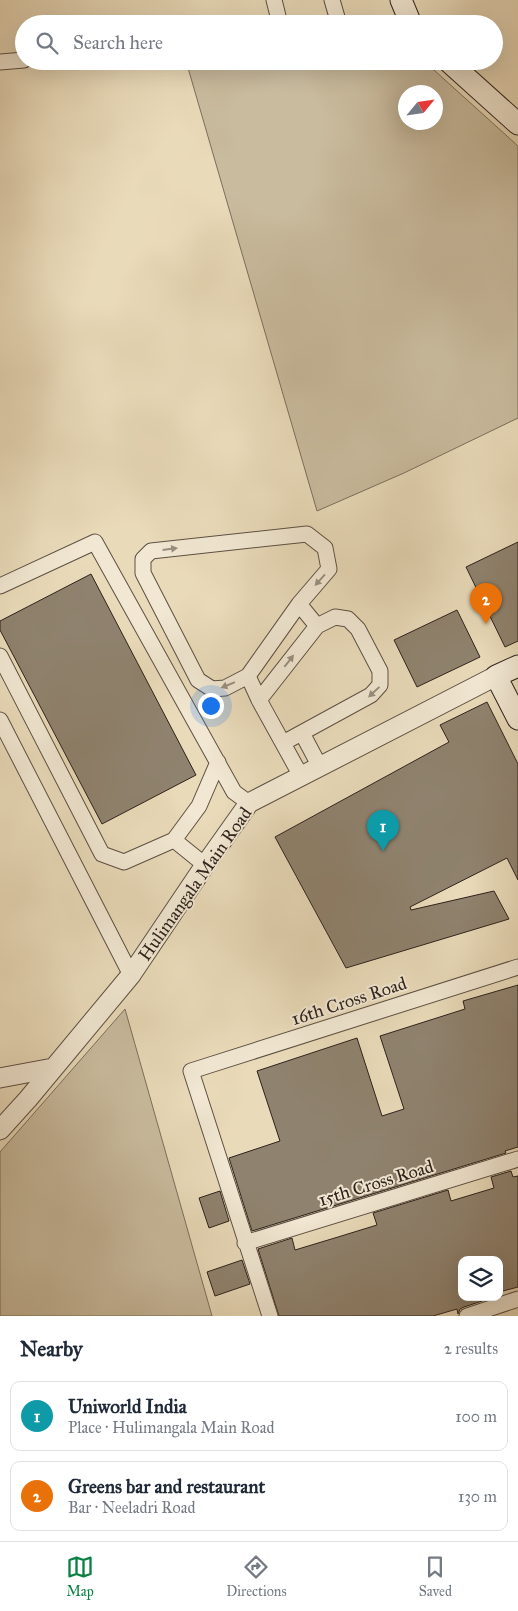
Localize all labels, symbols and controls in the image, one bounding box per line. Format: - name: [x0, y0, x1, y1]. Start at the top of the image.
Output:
- search box: [15, 15, 503, 70]
- icon: search: [33, 29, 61, 57]
- text: Search here: [73, 31, 163, 54]
- north arrow: [398, 85, 443, 130]
- one-way arrow: [162, 545, 178, 553]
- one-way arrow: [314, 574, 325, 587]
- pin: 2: [470, 583, 502, 624]
- one-way arrow: [284, 655, 295, 668]
- one-way arrow: [220, 681, 235, 689]
- one-way arrow: [367, 686, 380, 697]
- your location: [198, 693, 224, 719]
- street label: Hulimangala Main Road: [134, 803, 257, 966]
- pin: 1: [367, 810, 399, 851]
- street label: 16th Cross Road: [289, 972, 409, 1030]
- street label: 15th Cross Road: [316, 1155, 436, 1211]
- map controls: [458, 1256, 503, 1301]
- button: layers: [458, 1256, 503, 1301]
- text: Nearby: [20, 1336, 83, 1362]
- text: 2 results: [444, 1339, 498, 1358]
- text: Uniworld India: [68, 1395, 187, 1418]
- text: 1: [34, 1407, 40, 1426]
- text: 100 m: [455, 1407, 497, 1426]
- text: Place · Hulimangala Main Road: [68, 1418, 274, 1437]
- text: Greens bar and restaurant: [68, 1475, 265, 1498]
- text: 2: [33, 1487, 41, 1506]
- text: 130 m: [458, 1487, 497, 1506]
- text: Bar · Neeladri Road: [68, 1498, 195, 1517]
- tab: Map: [66, 1553, 94, 1600]
- tab: Directions: [226, 1553, 287, 1600]
- tab: Saved: [419, 1553, 452, 1600]

